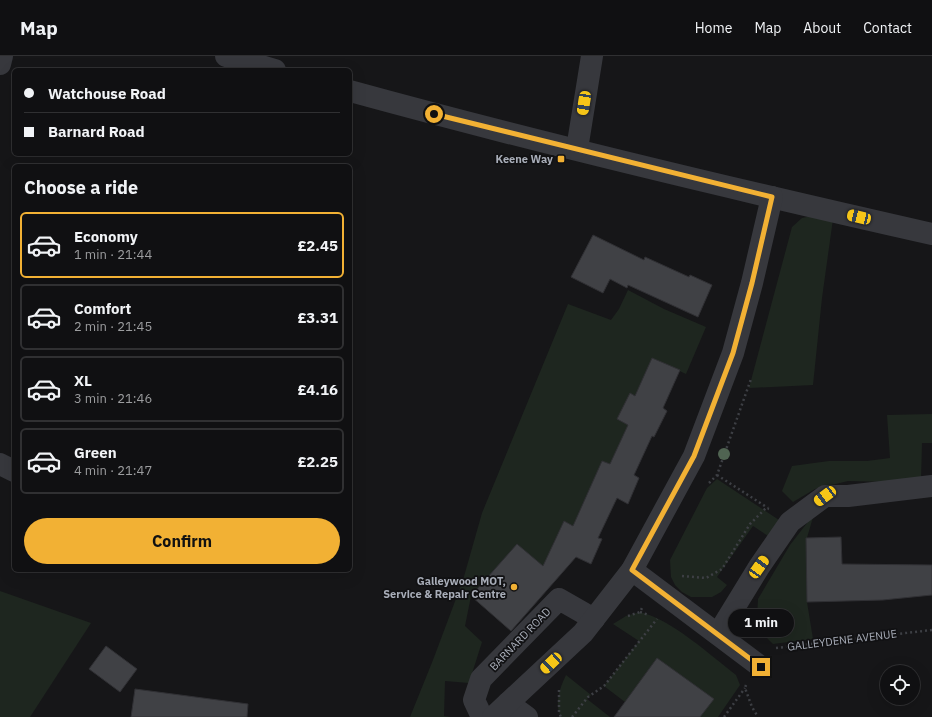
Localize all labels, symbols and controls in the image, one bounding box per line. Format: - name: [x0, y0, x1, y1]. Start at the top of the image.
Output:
- text: Map: [20, 16, 58, 40]
- text: Home: [695, 19, 732, 37]
- text: Map: [754, 19, 781, 37]
- text: About: [803, 19, 841, 37]
- text: Contact: [863, 19, 912, 37]
- text: Watchouse Road: [48, 84, 166, 103]
- car: [576, 90, 592, 116]
- route start: [425, 105, 443, 123]
- text: Barnard Road: [48, 122, 145, 141]
- place label: Keene Way: [496, 152, 553, 166]
- marker: Keene Way: [556, 154, 566, 164]
- text: Choose a ride: [24, 176, 138, 199]
- car: [846, 208, 872, 226]
- icon: car: [26, 227, 62, 263]
- text: Economy: [74, 227, 138, 246]
- text: £2.45: [298, 236, 338, 255]
- text: 1 min · 21:44: [74, 246, 152, 263]
- icon: car: [26, 299, 62, 335]
- text: Comfort: [74, 299, 131, 318]
- text: £3.31: [298, 308, 338, 327]
- text: 2 min · 21:45: [74, 318, 152, 335]
- icon: car: [26, 371, 62, 407]
- text: XL: [74, 371, 92, 390]
- text: £4.16: [298, 380, 338, 399]
- text: 3 min · 21:46: [74, 390, 152, 407]
- icon: car: [26, 443, 62, 479]
- text: Green: [74, 443, 117, 462]
- text: £2.25: [298, 452, 338, 471]
- text: 4 min · 21:47: [74, 462, 152, 479]
- car: [812, 484, 838, 508]
- button: Confirm: [24, 518, 340, 564]
- car: [747, 554, 771, 580]
- place label: Galleywood MOT, Service & Repair Centre: [383, 574, 506, 601]
- marker: Galleywood MOT, Service & Repair Centre: [509, 582, 519, 592]
- street label: BARNARD ROAD: [486, 605, 554, 673]
- callout: 1 min: [728, 609, 794, 637]
- text: 1 min: [744, 614, 778, 631]
- street label: GALLEYDENE AVENUE: [786, 626, 898, 654]
- car: [538, 650, 564, 676]
- route end: [752, 658, 770, 676]
- map controls: [880, 665, 920, 705]
- button: locate: [880, 665, 920, 705]

